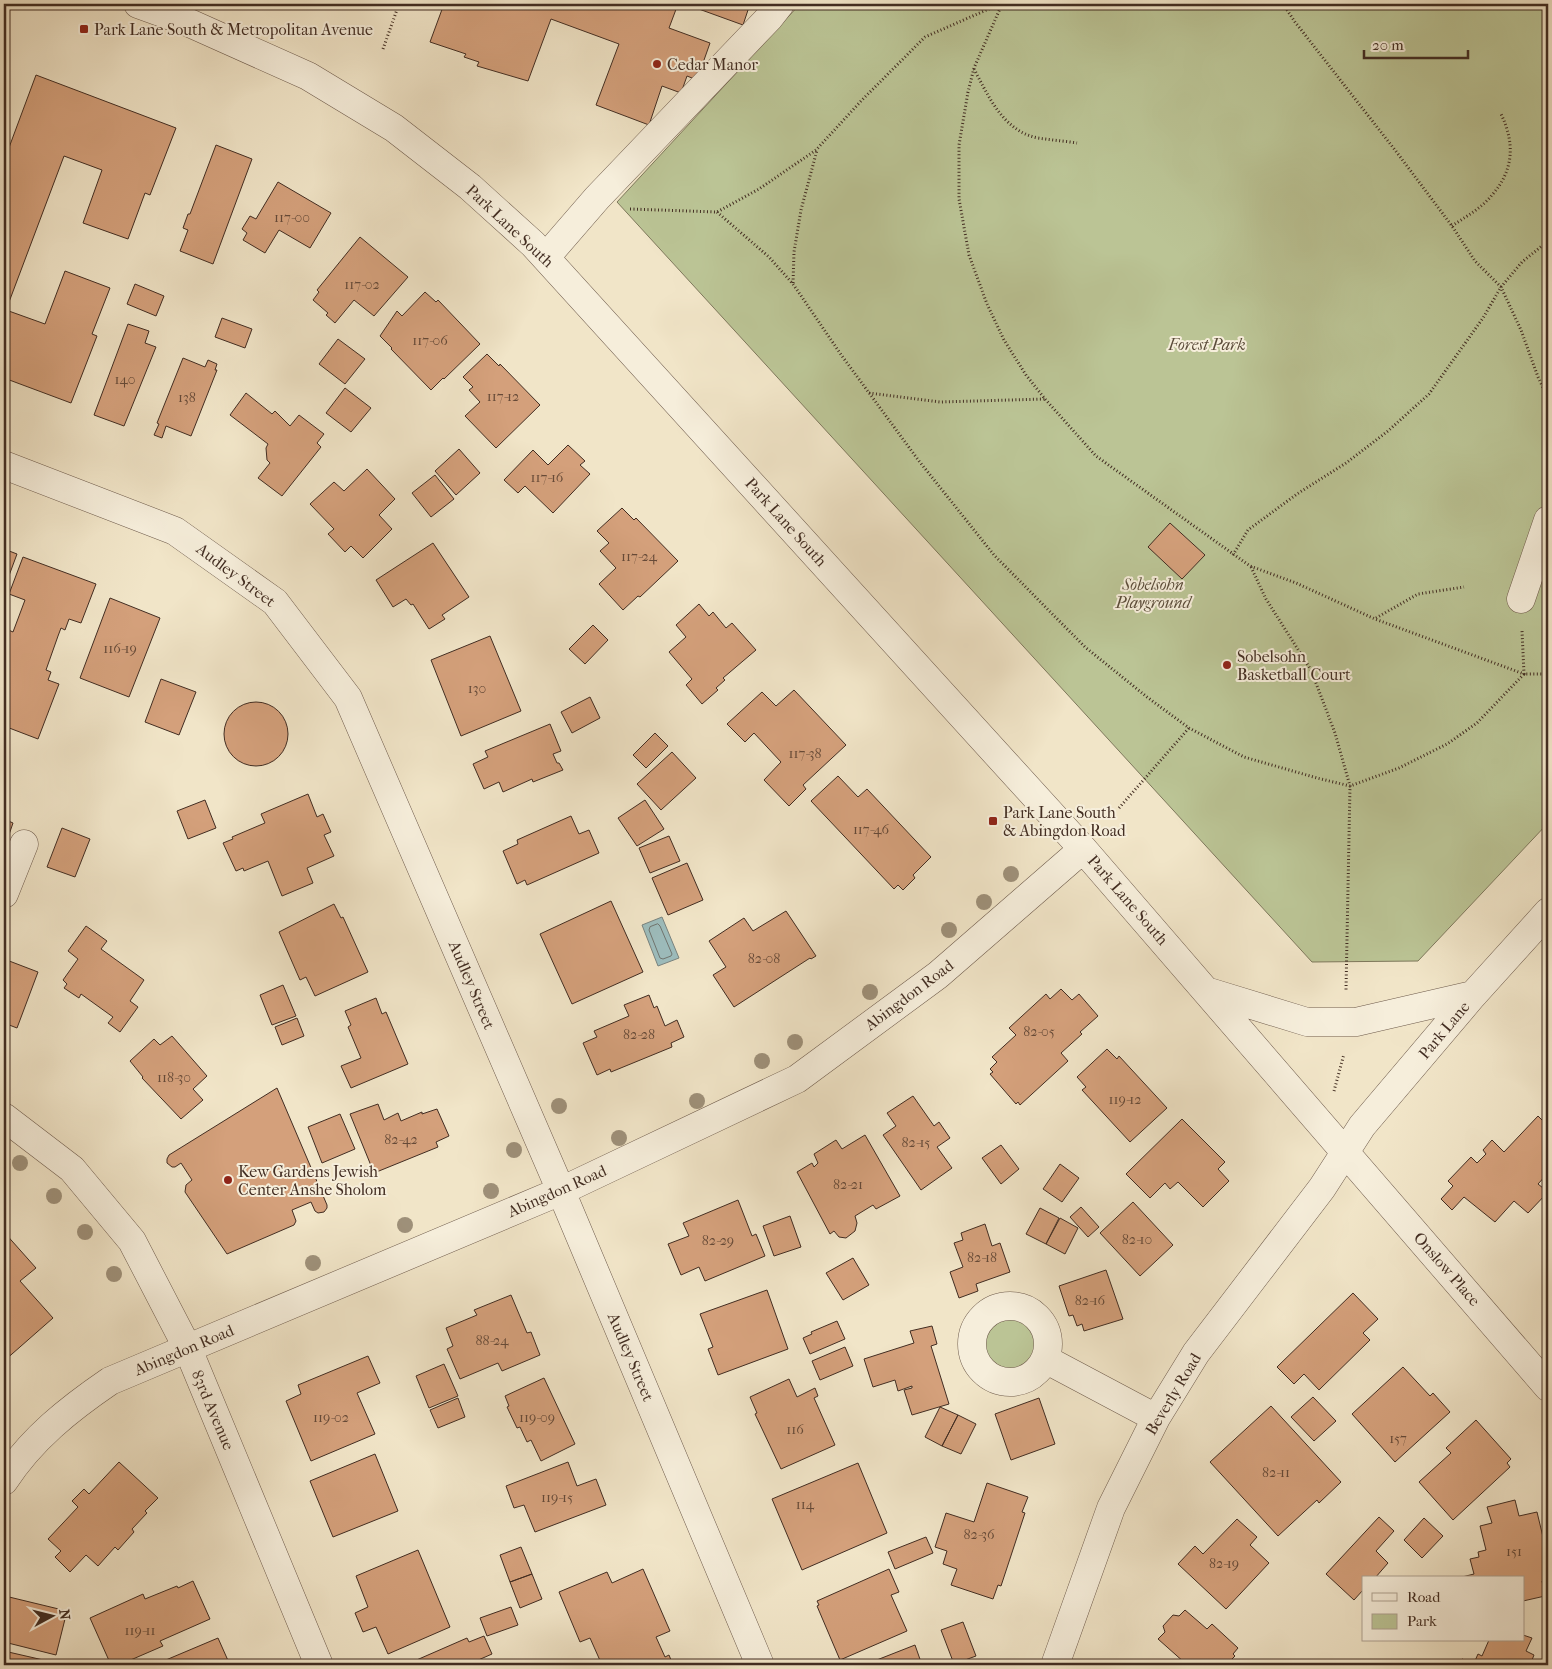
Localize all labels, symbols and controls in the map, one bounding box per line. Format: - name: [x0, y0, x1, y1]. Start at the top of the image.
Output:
- place label: Park Lane South & Metropolitan Avenue: [94, 20, 373, 39]
- marker: Park Lane South & Metropolitan Avenue: [78, 23, 90, 35]
- scale bar: [1364, 28, 1468, 60]
- text: 20 m: [1372, 36, 1404, 54]
- place label: Cedar Manor: [667, 55, 758, 74]
- marker: Cedar Manor: [651, 58, 663, 70]
- street label: Park Lane South: [462, 181, 558, 271]
- house number: 117-00: [274, 209, 310, 226]
- house number: 117-02: [344, 276, 380, 293]
- house number: 117-06: [412, 332, 448, 349]
- park label: Forest Park: [1167, 335, 1246, 354]
- house number: 140: [115, 371, 136, 388]
- house number: 117-12: [487, 388, 519, 405]
- house number: 138: [178, 389, 196, 406]
- house number: 117-16: [531, 469, 564, 486]
- street label: Park Lane South: [741, 474, 831, 570]
- street label: Audley Street: [192, 539, 280, 611]
- house number: 117-24: [621, 548, 658, 565]
- park label: Sobelsohn Playground: [1114, 575, 1192, 612]
- house number: 116-19: [103, 640, 137, 657]
- place label: Sobelsohn Basketball Court: [1237, 647, 1351, 684]
- marker: Sobelsohn Basketball Court: [1221, 659, 1233, 671]
- house number: 130: [468, 680, 486, 697]
- house number: 117-38: [788, 745, 822, 762]
- place label: Park Lane South & Abingdon Road: [1003, 803, 1126, 840]
- marker: Park Lane South & Abingdon Road: [987, 815, 999, 827]
- house number: 117-46: [853, 821, 890, 838]
- street label: Park Lane South: [1084, 851, 1172, 949]
- street label: Audley Street: [444, 937, 499, 1032]
- house number: 82-08: [748, 950, 780, 967]
- street label: Abingdon Road: [860, 955, 957, 1035]
- street label: Park Lane: [1414, 997, 1474, 1063]
- house number: 82-05: [1023, 1023, 1055, 1040]
- house number: 82-28: [623, 1026, 655, 1043]
- house number: 118-30: [157, 1069, 191, 1086]
- house number: 119-12: [1108, 1091, 1142, 1108]
- house number: 82-42: [384, 1131, 418, 1148]
- house number: 82-15: [902, 1134, 930, 1151]
- street label: Abingdon Road: [504, 1161, 610, 1222]
- place label: Kew Gardens Jewish Center Anshe Sholom: [238, 1162, 387, 1199]
- marker: Kew Gardens Jewish Center Anshe Sholom: [222, 1174, 234, 1186]
- house number: 82-21: [833, 1176, 863, 1193]
- street label: Onslow Place: [1410, 1228, 1484, 1310]
- house number: 82-10: [1122, 1231, 1152, 1248]
- house number: 82-29: [702, 1232, 734, 1249]
- house number: 82-18: [967, 1249, 997, 1266]
- house number: 82-16: [1075, 1292, 1106, 1309]
- street label: Audley Street: [603, 1309, 658, 1404]
- street label: Abingdon Road: [131, 1320, 237, 1380]
- house number: 88-24: [475, 1332, 509, 1349]
- street label: Beverly Road: [1141, 1349, 1205, 1438]
- street label: 83rd Avenue: [188, 1367, 238, 1453]
- house number: 119-02: [313, 1409, 349, 1426]
- house number: 119-09: [519, 1409, 555, 1426]
- house number: 116: [786, 1421, 804, 1438]
- house number: 157: [1389, 1430, 1407, 1447]
- house number: 82-11: [1262, 1464, 1290, 1481]
- house number: 119-15: [541, 1489, 573, 1506]
- house number: 114: [796, 1496, 815, 1513]
- house number: 82-36: [963, 1526, 995, 1543]
- house number: 151: [1506, 1543, 1522, 1560]
- house number: 82-19: [1209, 1555, 1239, 1572]
- legend: [1362, 1576, 1524, 1642]
- text: Road: [1407, 1588, 1441, 1606]
- north arrow: [28, 1592, 78, 1642]
- text: N: [55, 1608, 74, 1621]
- text: Park: [1407, 1612, 1437, 1630]
- house number: 119-11: [125, 1622, 155, 1639]

